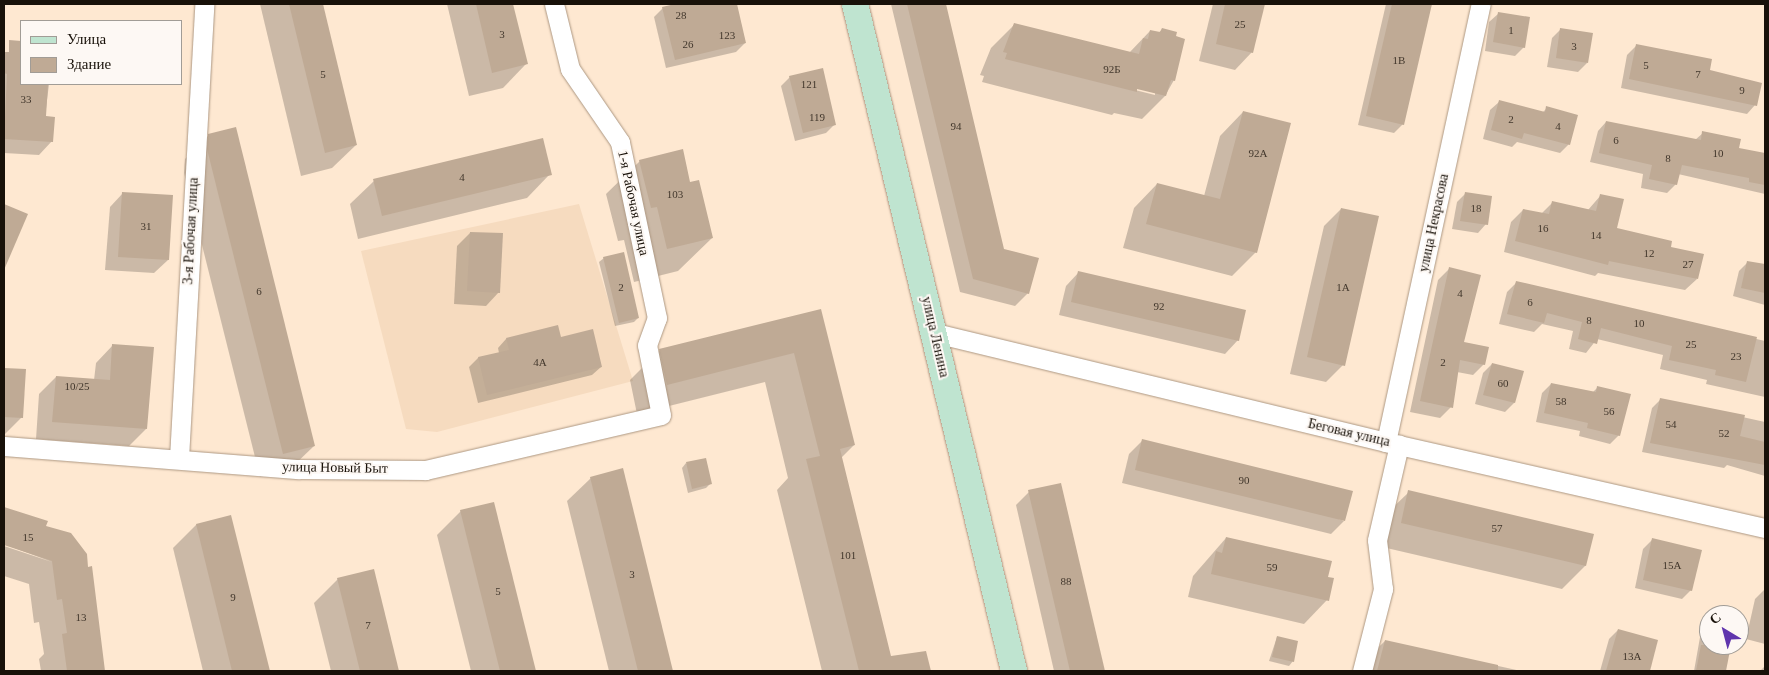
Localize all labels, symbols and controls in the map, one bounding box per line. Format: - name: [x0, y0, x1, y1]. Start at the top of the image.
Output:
- house number: 28: [676, 8, 686, 22]
- house number: 25: [1234, 17, 1246, 31]
- legend: [20, 20, 182, 85]
- house number: 1: [1508, 23, 1514, 37]
- house number: 3: [499, 27, 505, 41]
- house number: 123: [719, 28, 735, 42]
- text: Улица: [67, 31, 106, 47]
- house number: 26: [682, 37, 694, 51]
- house number: 3: [1571, 39, 1577, 53]
- house number: 1В: [1393, 53, 1405, 67]
- text: Здание: [67, 56, 111, 72]
- house number: 5: [1643, 58, 1649, 72]
- house number: 92Б: [1103, 62, 1121, 76]
- house number: 5: [320, 67, 326, 81]
- house number: 7: [1695, 67, 1701, 81]
- house number: 121: [801, 77, 817, 91]
- house number: 9: [1739, 83, 1745, 97]
- house number: 33: [20, 92, 32, 106]
- house number: 119: [809, 110, 825, 124]
- house number: 2: [1508, 112, 1514, 126]
- house number: 94: [950, 119, 961, 133]
- house number: 4: [1555, 119, 1561, 133]
- house number: 6: [1613, 133, 1619, 147]
- house number: 92А: [1249, 146, 1267, 160]
- house number: 10: [1712, 146, 1724, 160]
- street label: 1-я Рабочая улица: [614, 149, 652, 257]
- house number: 8: [1665, 151, 1671, 165]
- house number: 4: [459, 170, 465, 184]
- street label: улица Некрасова: [1415, 172, 1453, 274]
- street label: 3-я Рабочая улица: [180, 177, 202, 285]
- house number: 103: [667, 187, 683, 201]
- house number: 18: [1470, 201, 1482, 215]
- house number: 31: [140, 219, 152, 233]
- house number: 16: [1538, 221, 1549, 235]
- house number: 14: [1590, 228, 1602, 242]
- house number: 12: [1644, 246, 1655, 260]
- house number: 27: [1682, 257, 1694, 271]
- house number: 2: [618, 280, 624, 294]
- house number: 1А: [1336, 280, 1350, 294]
- house number: 6: [256, 284, 262, 298]
- house number: 4: [1457, 286, 1463, 300]
- street label: улица Ленина: [918, 295, 952, 379]
- house number: 6: [1527, 295, 1533, 309]
- house number: 92: [1154, 299, 1164, 313]
- house number: 8: [1586, 313, 1592, 327]
- house number: 10: [1634, 316, 1645, 330]
- house number: 25: [1685, 337, 1696, 351]
- house number: 23: [1730, 349, 1742, 363]
- house number: 4А: [533, 355, 547, 369]
- house number: 2: [1440, 355, 1446, 369]
- house number: 60: [1498, 376, 1509, 390]
- house number: 10/25: [64, 379, 90, 393]
- house number: 58: [1555, 394, 1566, 408]
- house number: 56: [1604, 404, 1615, 418]
- street label: Беговая улица: [1306, 415, 1392, 451]
- house number: 54: [1665, 417, 1676, 431]
- house number: 52: [1718, 426, 1730, 440]
- street label: улица Новый Быт: [282, 459, 388, 477]
- house number: 90: [1238, 473, 1250, 487]
- house number: 57: [1491, 521, 1502, 535]
- house number: 15: [22, 530, 34, 544]
- house number: 101: [840, 548, 856, 562]
- house number: 15А: [1663, 558, 1681, 572]
- house number: 59: [1266, 560, 1278, 574]
- house number: 3: [629, 567, 635, 581]
- house number: 88: [1060, 574, 1072, 588]
- house number: 5: [495, 584, 501, 598]
- house number: 9: [230, 590, 236, 604]
- north arrow: [1699, 605, 1749, 655]
- text: С: [1707, 609, 1724, 627]
- house number: 13: [76, 610, 86, 624]
- house number: 7: [365, 618, 371, 632]
- house number: 13А: [1623, 649, 1641, 663]

